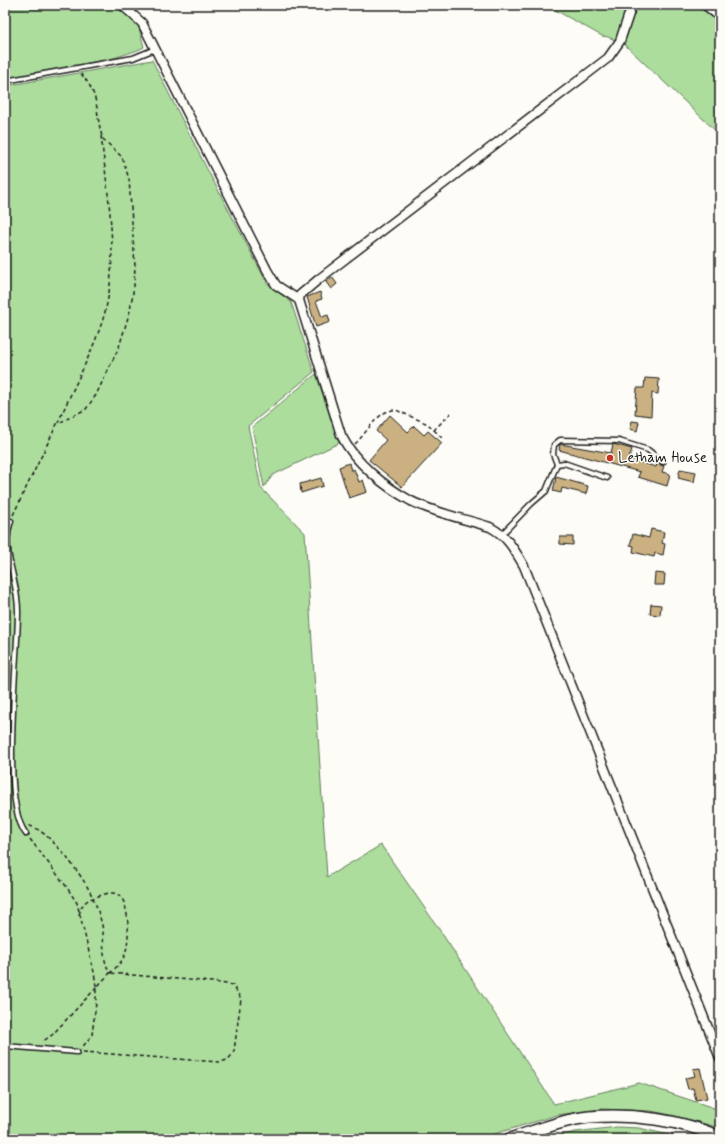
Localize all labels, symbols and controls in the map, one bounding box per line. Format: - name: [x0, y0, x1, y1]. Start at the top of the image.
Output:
- place label: Letham House: [618, 448, 707, 468]
- marker: Letham House: [605, 453, 615, 463]

